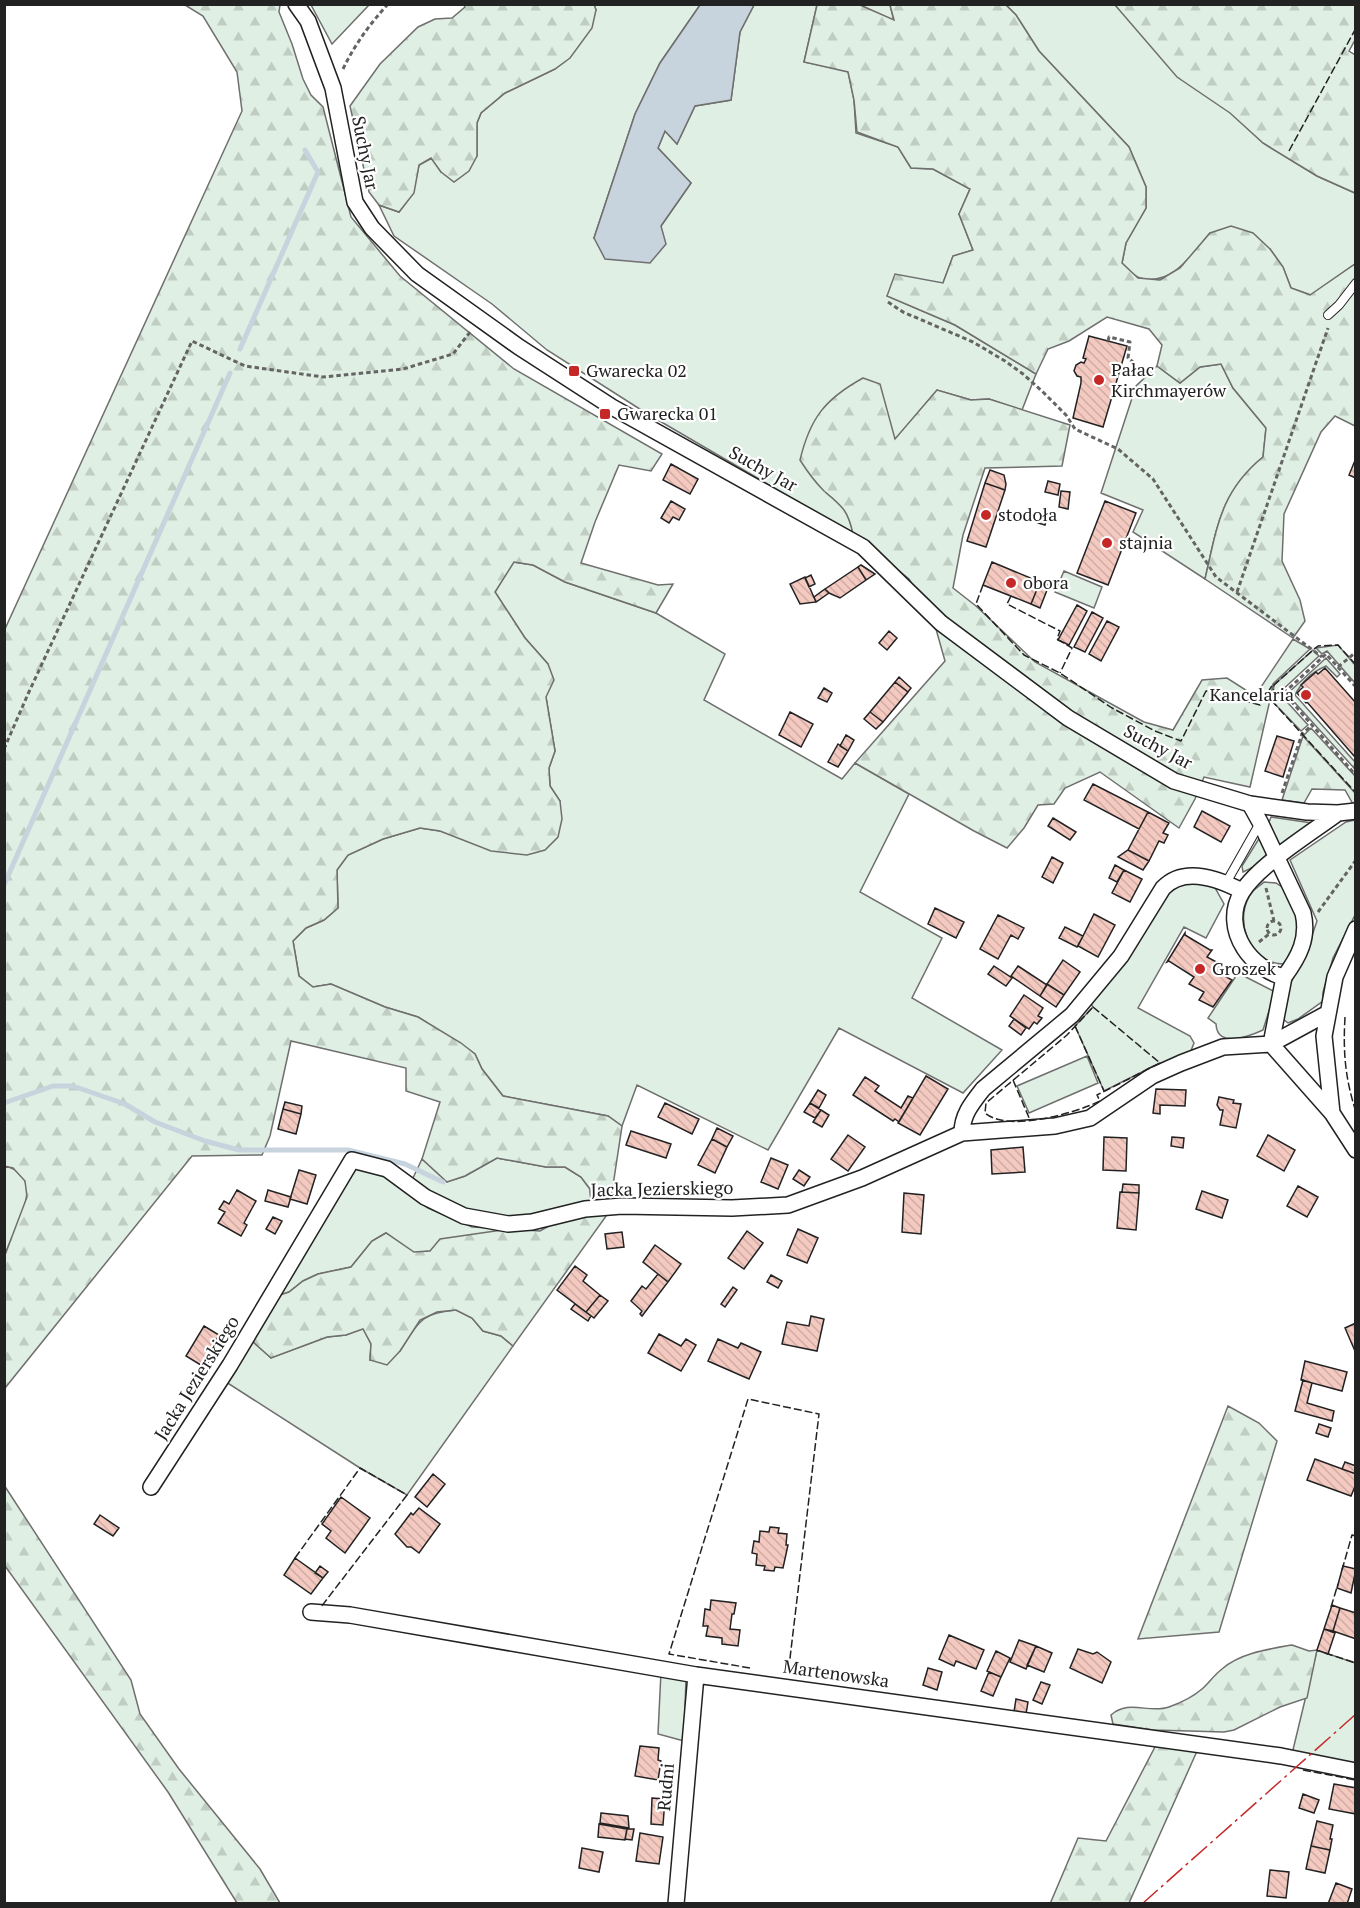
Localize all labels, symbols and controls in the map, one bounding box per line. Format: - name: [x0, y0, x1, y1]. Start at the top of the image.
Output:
- street label: Suchy Jar: [347, 114, 385, 192]
- place label: Pałac Kirchmayerów: [1111, 357, 1227, 402]
- place label: Gwarecka 02: [586, 358, 687, 382]
- marker: Gwarecka 02: [567, 364, 581, 378]
- marker: Pałac Kirchmayerów: [1092, 373, 1106, 387]
- place label: Gwarecka 01: [617, 401, 718, 425]
- marker: Gwarecka 01: [598, 407, 612, 421]
- street label: Suchy Jar: [725, 440, 802, 497]
- place label: stodoła: [998, 502, 1057, 526]
- marker: stodoła: [979, 508, 993, 522]
- place label: stajnia: [1119, 530, 1173, 554]
- marker: stajnia: [1100, 536, 1114, 550]
- place label: obora: [1023, 570, 1069, 594]
- marker: obora: [1004, 576, 1018, 590]
- place label: Kancelaria: [1210, 682, 1294, 706]
- marker: Kancelaria: [1299, 688, 1313, 702]
- street label: Suchy Jar: [1120, 718, 1197, 774]
- place label: Groszek: [1212, 956, 1277, 980]
- marker: Groszek: [1193, 962, 1207, 976]
- street label: Jacka Jezierskiego: [591, 1175, 733, 1201]
- street label: Jacka Jezierskiego: [148, 1311, 244, 1444]
- street label: Martenowska: [781, 1654, 891, 1692]
- street label: Rudni: [651, 1762, 679, 1812]

